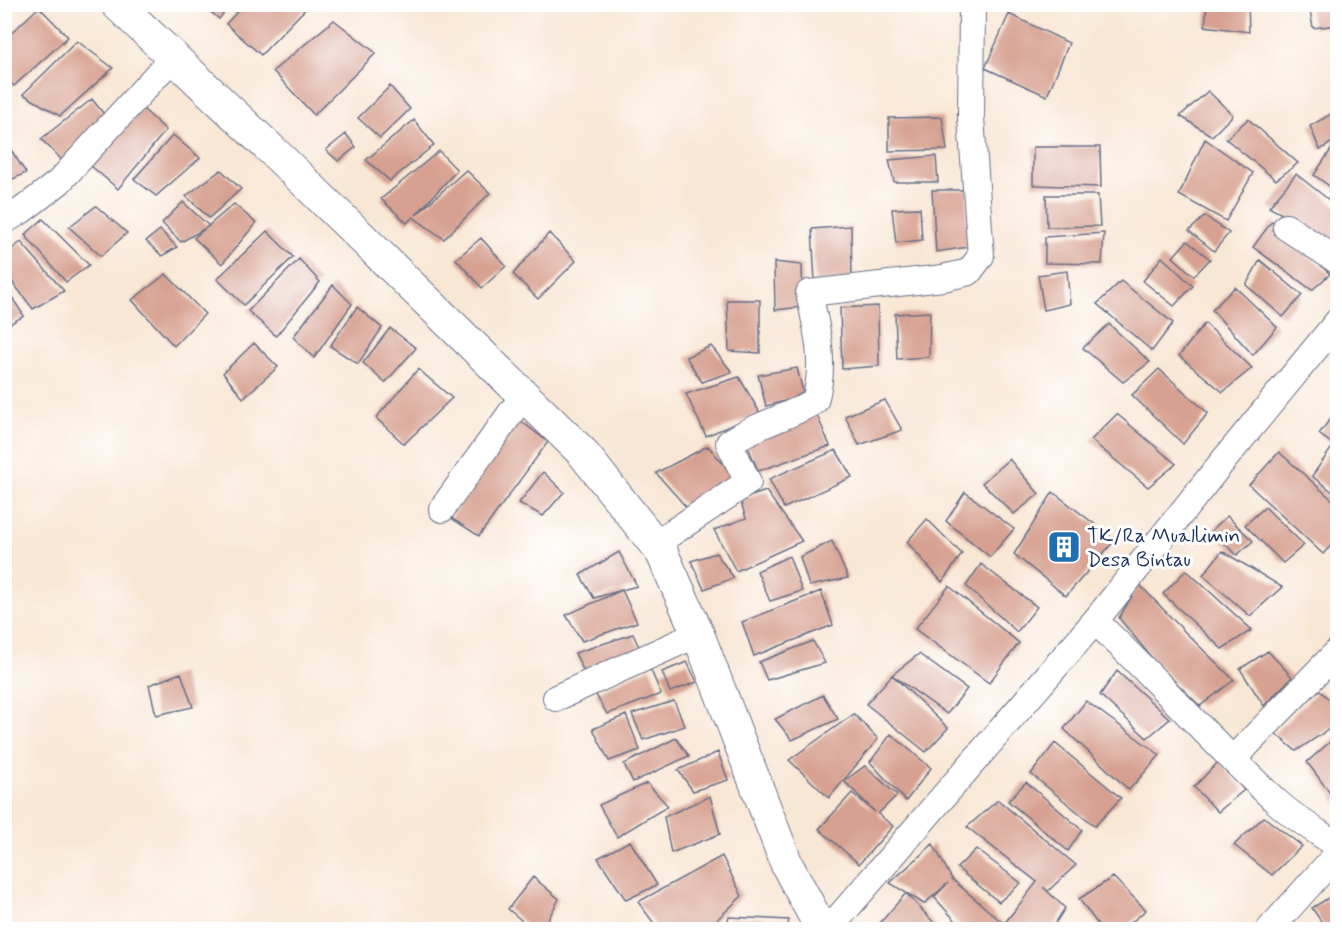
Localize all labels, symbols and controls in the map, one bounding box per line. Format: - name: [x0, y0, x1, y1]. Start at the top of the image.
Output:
- place label: TK/Ra Muallimin Desa Bintau: [1087, 522, 1240, 574]
- building icon: TK/Ra Muallimin Desa Bintau: [1046, 529, 1082, 565]

